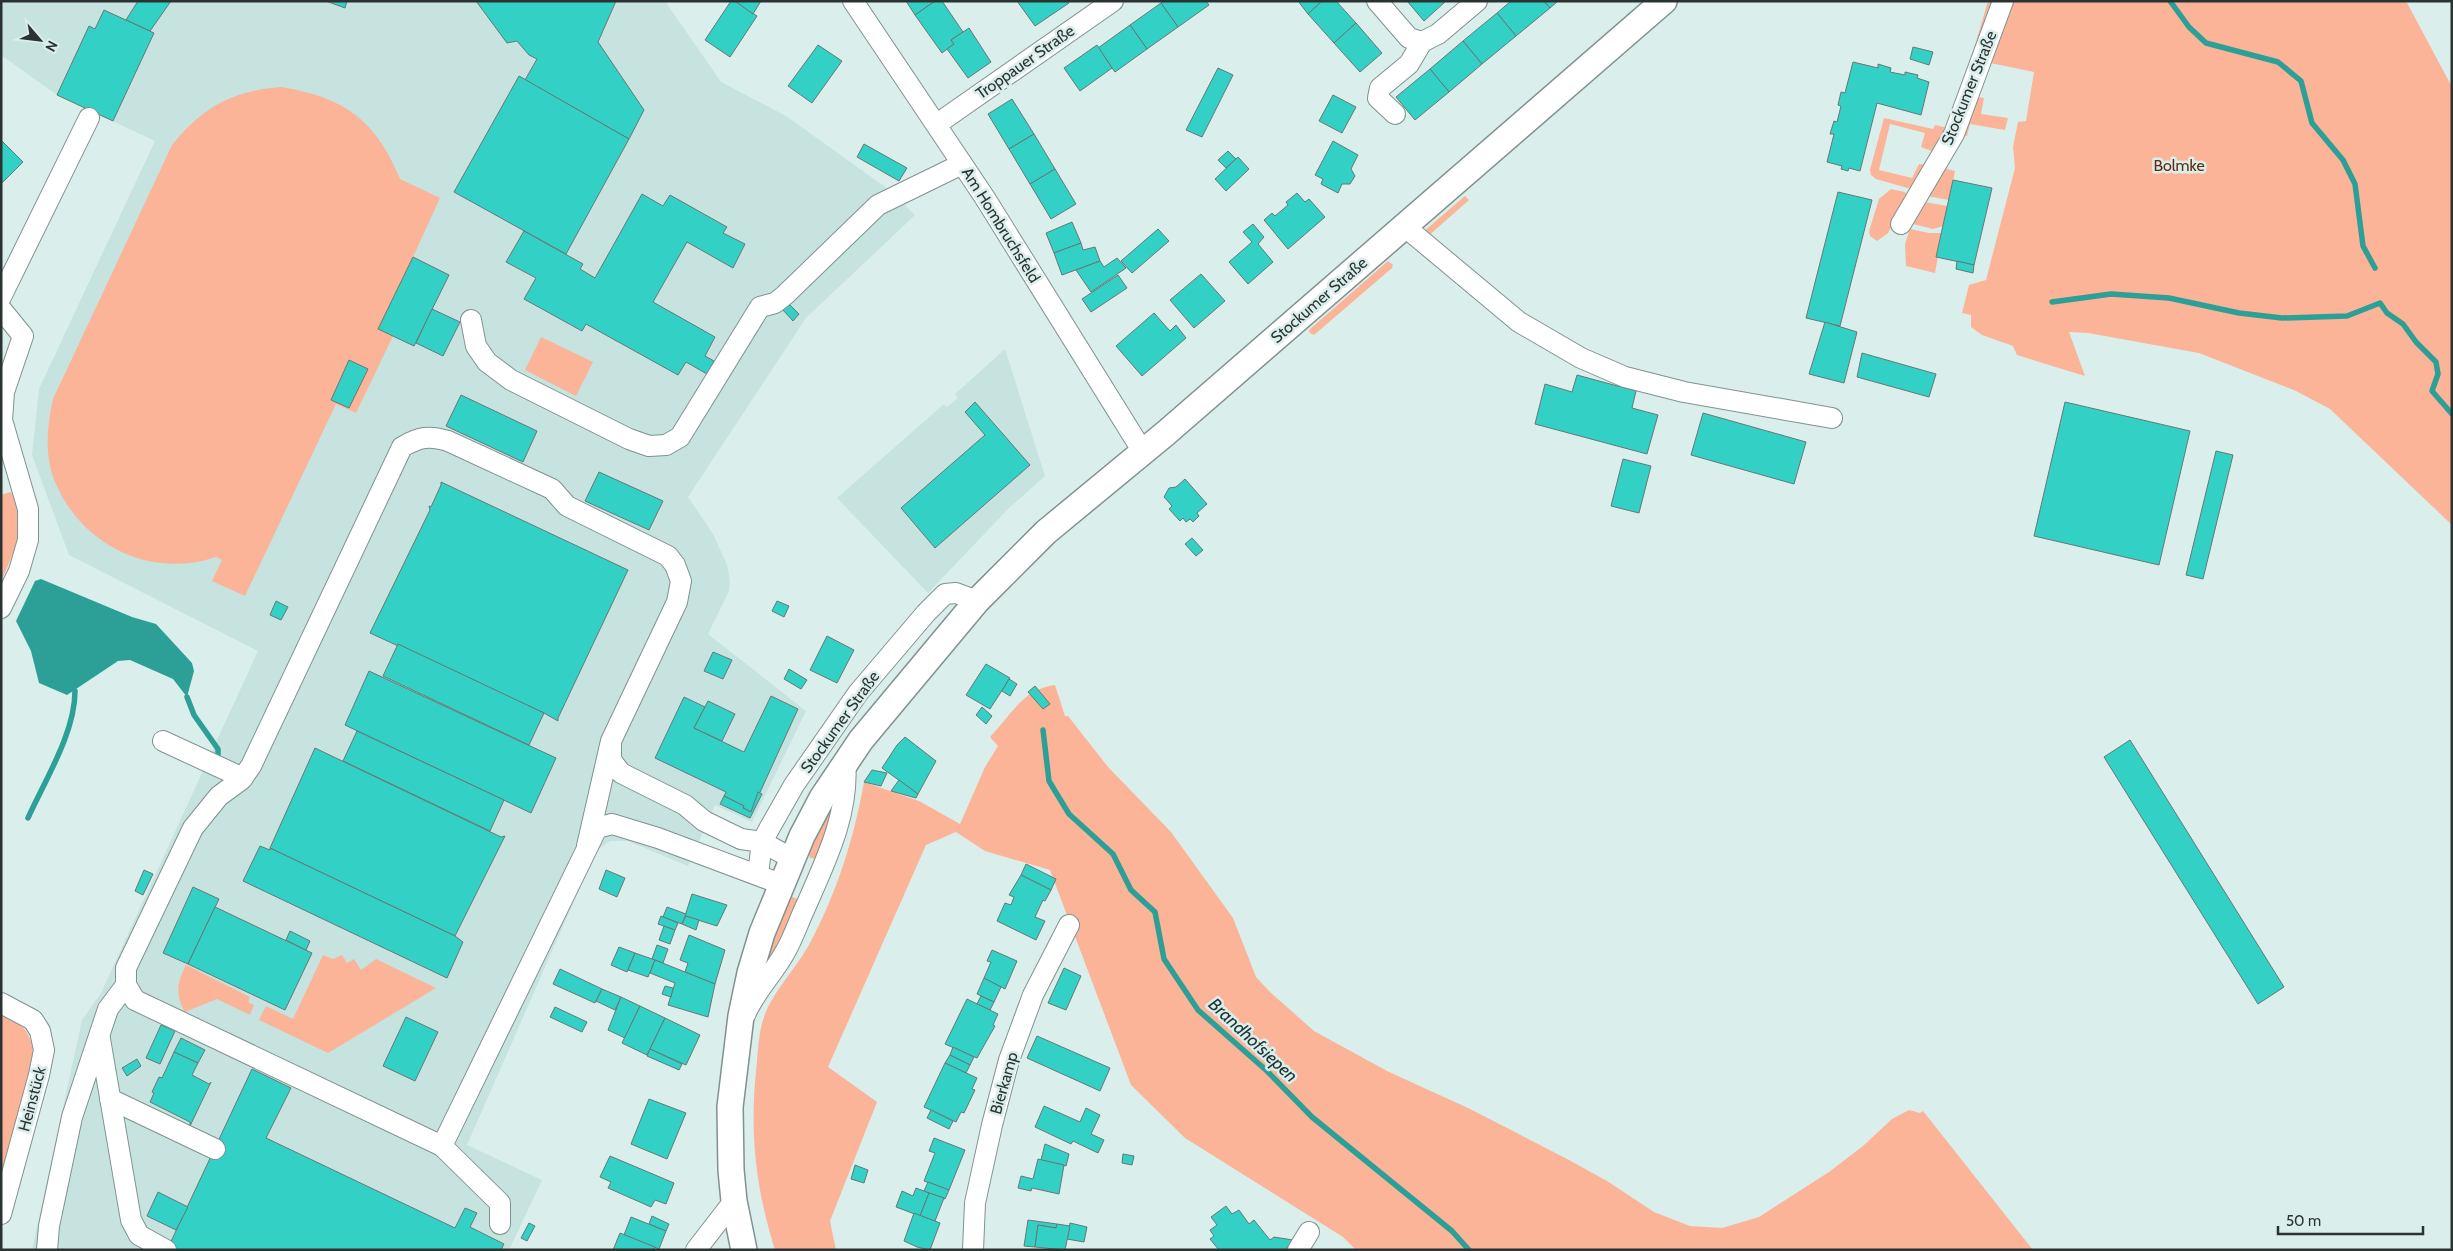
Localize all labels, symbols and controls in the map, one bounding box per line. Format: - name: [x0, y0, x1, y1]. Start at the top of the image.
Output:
- north arrow: [15, 15, 65, 65]
- street label: Troppauer Straße: [972, 21, 1078, 103]
- street label: Stockumer Straße: [1937, 28, 2001, 148]
- text: N: [41, 38, 62, 55]
- park label: Bolmke: [2153, 156, 2205, 175]
- street label: Am Hombruchsfeld: [958, 164, 1044, 286]
- street label: Stockumer Straße: [1267, 253, 1371, 347]
- street label: Stockumer Straße: [797, 667, 883, 777]
- water label: Brandhofsiepen: [1204, 993, 1302, 1087]
- street label: Bierkamp: [986, 1050, 1022, 1116]
- street label: Heinstück: [14, 1064, 50, 1134]
- scale bar: [2278, 1204, 2423, 1236]
- text: 50 m: [2286, 1212, 2321, 1230]

